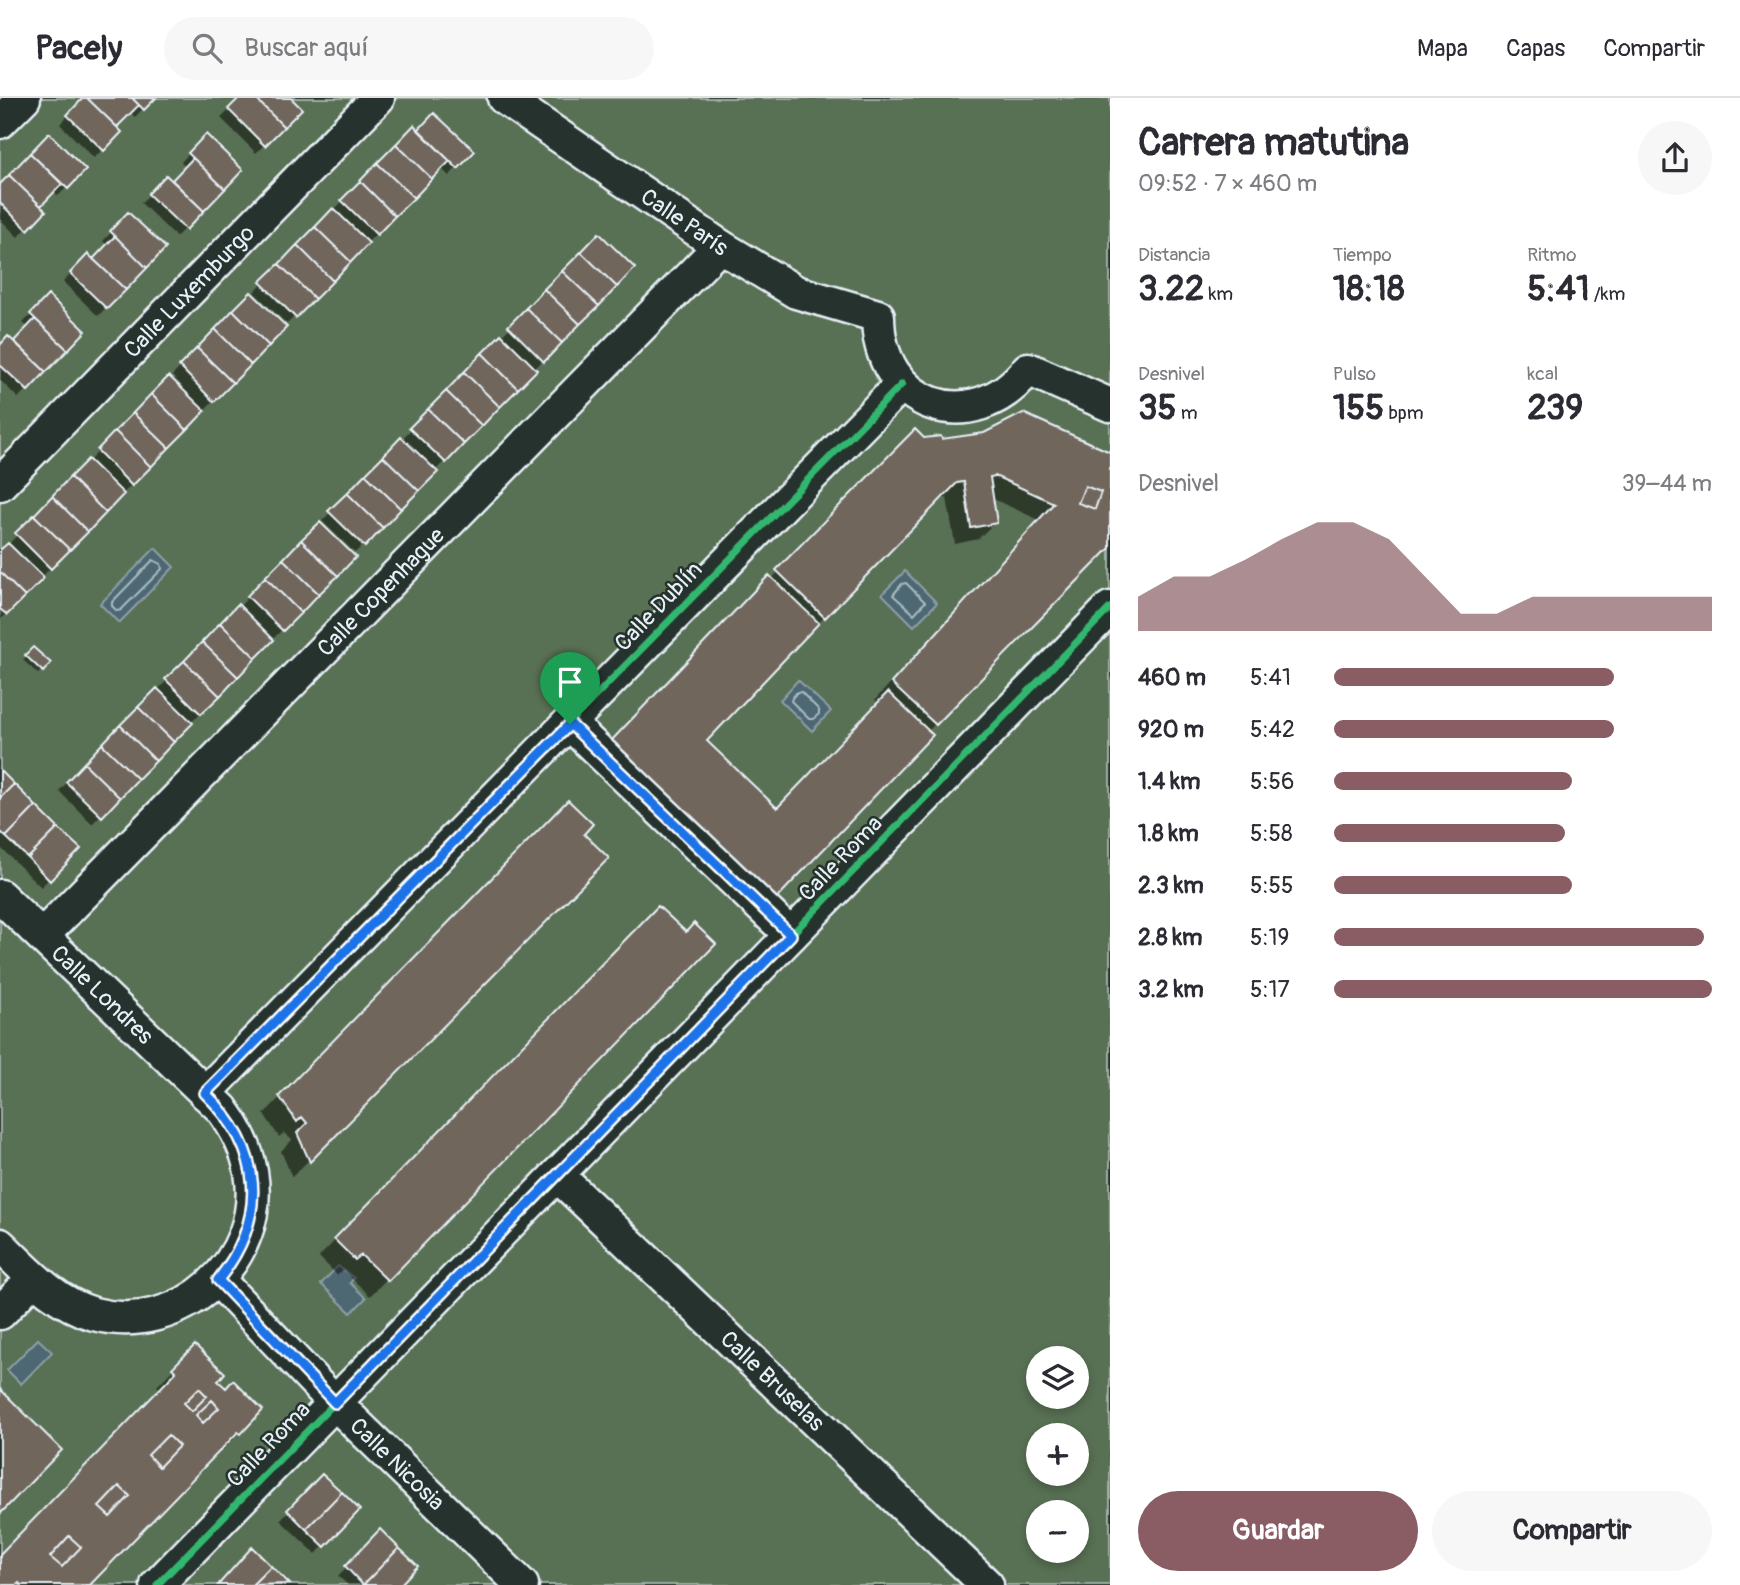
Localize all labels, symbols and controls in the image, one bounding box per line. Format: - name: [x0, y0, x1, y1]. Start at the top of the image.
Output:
- search box: [164, 17, 654, 80]
- text: Pacely: [35, 28, 122, 69]
- icon: search: [188, 29, 226, 67]
- text: Buscar aquí: [244, 32, 369, 64]
- text: Mapa: [1417, 34, 1468, 63]
- text: Capas: [1506, 34, 1565, 63]
- text: Compartir: [1603, 34, 1705, 63]
- text: Carrera matutina: [1138, 119, 1409, 167]
- button: share: [1638, 121, 1712, 195]
- text: 09:52 · 7 × 460 m: [1138, 169, 1317, 198]
- street label: Calle París: [635, 182, 733, 262]
- street label: Calle Luxemburgo: [118, 219, 261, 364]
- text: Distancia: [1138, 243, 1210, 267]
- text: Tiempo: [1333, 243, 1392, 267]
- text: Ritmo: [1527, 243, 1576, 267]
- text: 3.22: [1138, 267, 1204, 311]
- text: 18:18: [1333, 267, 1405, 311]
- text: 5:41: [1527, 267, 1590, 311]
- text: km: [1204, 282, 1233, 306]
- text: /km: [1590, 282, 1625, 306]
- text: Desnivel: [1138, 362, 1205, 386]
- text: Pulso: [1333, 362, 1376, 386]
- text: kcal: [1527, 362, 1558, 386]
- text: 35: [1138, 386, 1177, 430]
- text: 155: [1333, 386, 1384, 430]
- text: 239: [1527, 386, 1583, 430]
- text: m: [1177, 401, 1198, 425]
- text: bpm: [1384, 401, 1424, 425]
- text: Desnivel: [1138, 469, 1219, 498]
- text: 39–44 m: [1622, 469, 1712, 498]
- street label: Calle Copenhague: [311, 521, 451, 663]
- street label: Calle Dublín: [608, 555, 708, 657]
- pin: [540, 652, 600, 724]
- icon: arrive: [551, 663, 589, 701]
- text: 460 m: [1138, 663, 1206, 692]
- text: 5:41: [1250, 663, 1291, 692]
- text: 920 m: [1138, 715, 1204, 744]
- text: 5:42: [1250, 715, 1295, 744]
- text: 1.4 km: [1138, 767, 1200, 796]
- text: 5:56: [1250, 767, 1294, 796]
- street label: Calle Roma: [792, 809, 888, 907]
- text: 1.8 km: [1138, 819, 1199, 848]
- text: 5:58: [1250, 819, 1293, 848]
- text: 2.3 km: [1138, 871, 1204, 900]
- text: 5:55: [1250, 871, 1294, 900]
- text: 2.8 km: [1138, 923, 1203, 952]
- text: 5:19: [1250, 923, 1289, 952]
- street label: Calle Londres: [45, 939, 159, 1050]
- text: 3.2 km: [1138, 975, 1204, 1004]
- text: 5:17: [1250, 975, 1290, 1004]
- street label: Calle Bruselas: [714, 1325, 831, 1437]
- map controls: [1026, 1346, 1089, 1563]
- button: layers: [1026, 1346, 1089, 1409]
- street label: Calle Roma: [220, 1395, 316, 1493]
- street label: Calle Nicosia: [344, 1412, 451, 1517]
- button: +: [1026, 1423, 1089, 1486]
- button: Guardar: [1138, 1491, 1418, 1571]
- button: Compartir: [1432, 1491, 1712, 1571]
- button: −: [1026, 1500, 1089, 1563]

